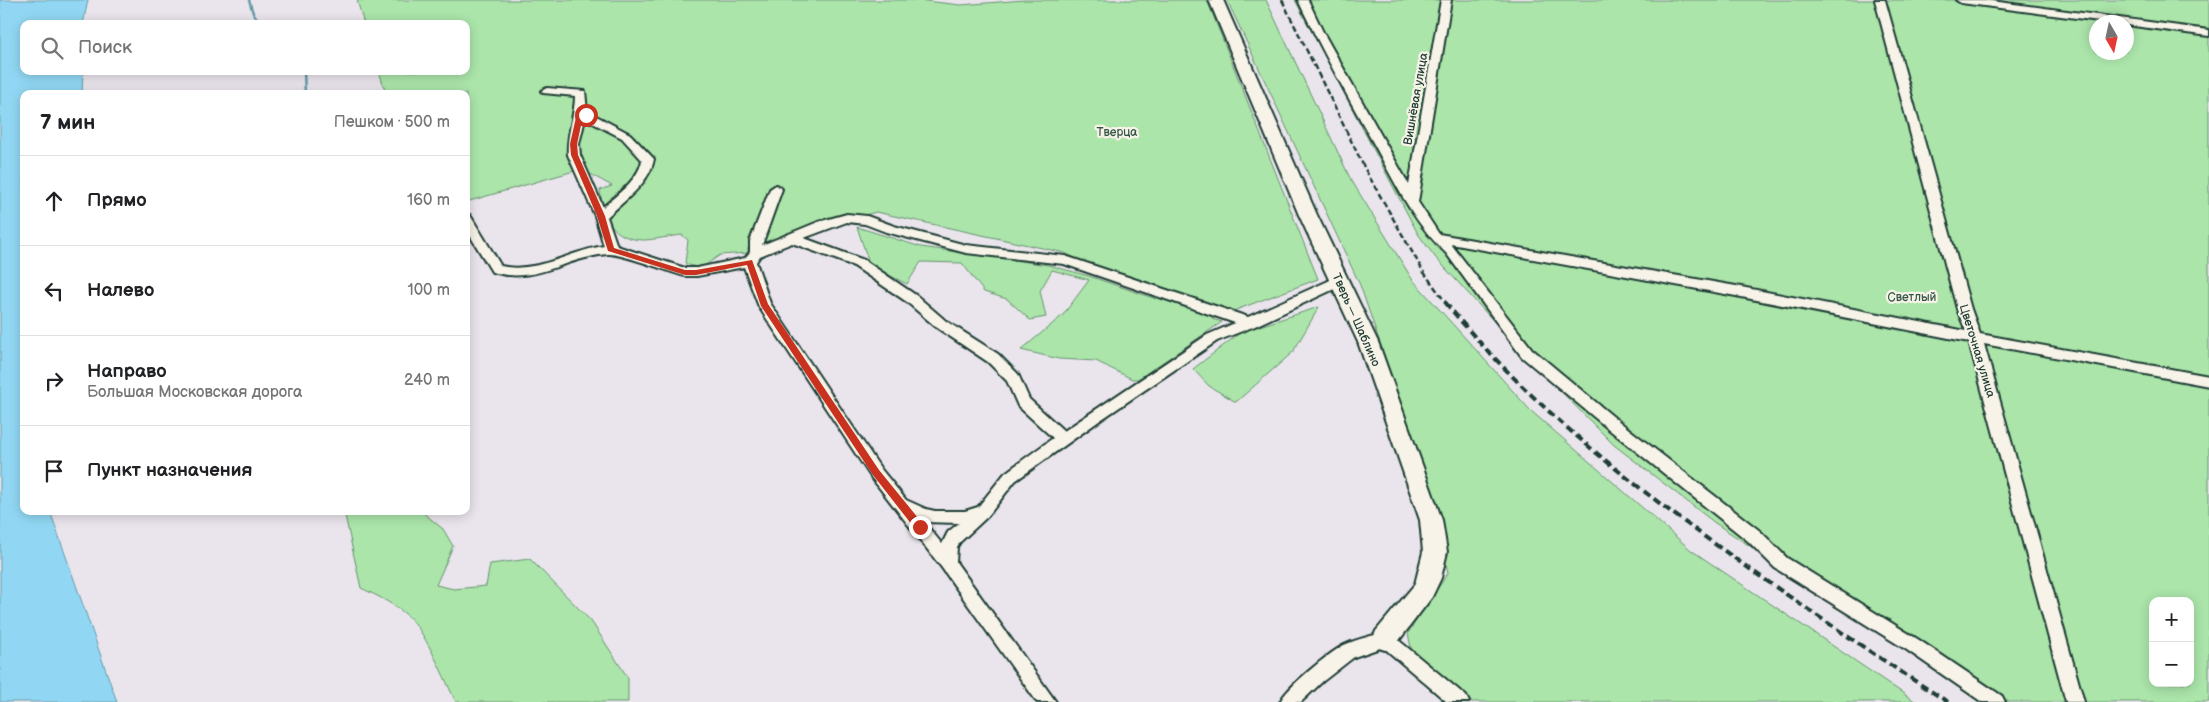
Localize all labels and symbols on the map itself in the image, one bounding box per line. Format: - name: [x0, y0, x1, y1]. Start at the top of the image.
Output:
- north arrow: [2089, 15, 2134, 60]
- street label: Вишнёвая улица: [1401, 52, 1431, 146]
- route start: [575, 104, 598, 127]
- park label: Тверца: [1097, 125, 1137, 140]
- street label: Тверь — Шаблино: [1329, 271, 1383, 369]
- park label: Светлый: [1888, 290, 1937, 305]
- street label: Цветочная улица: [1956, 302, 1998, 400]
- route end: [909, 516, 932, 539]

